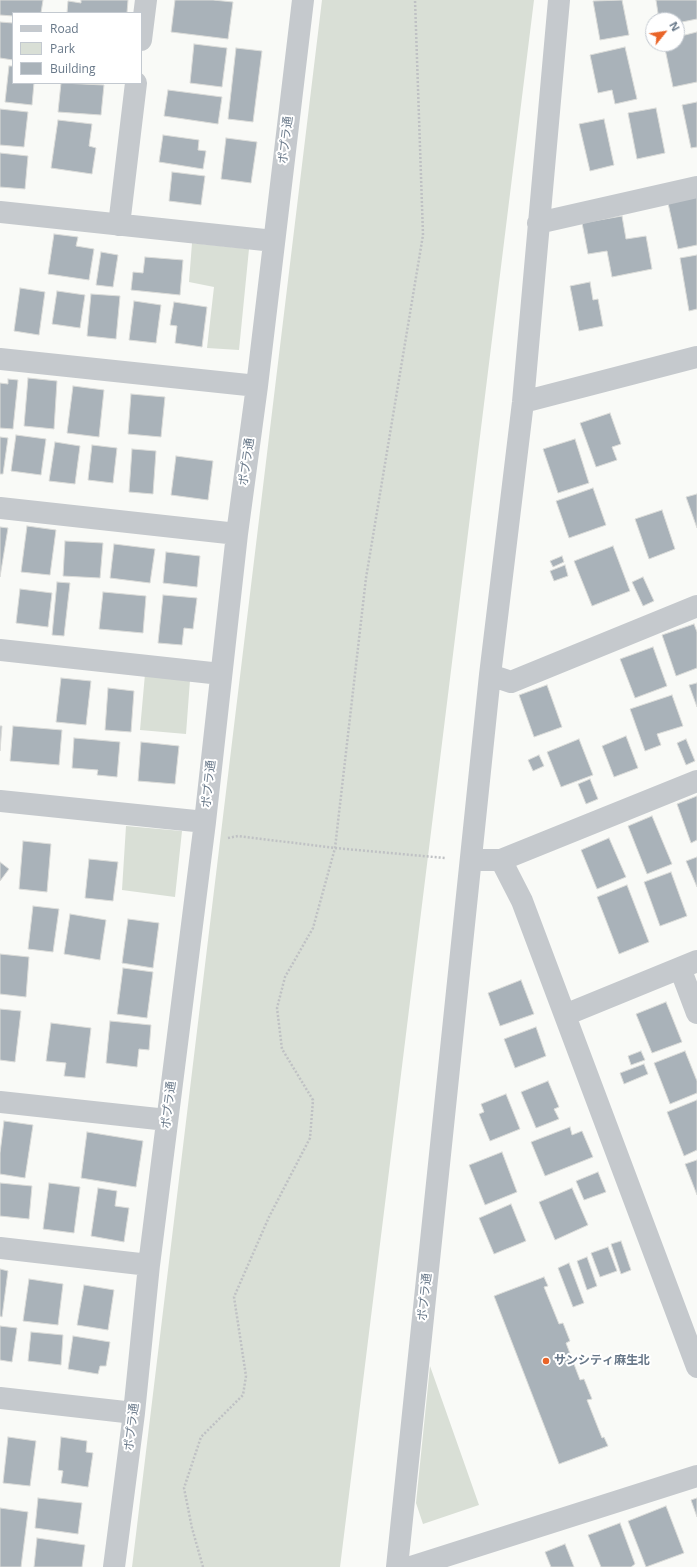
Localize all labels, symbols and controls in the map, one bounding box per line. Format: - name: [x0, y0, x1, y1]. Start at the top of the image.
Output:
- legend: [12, 12, 142, 84]
- north arrow: [645, 12, 685, 52]
- text: N: [666, 19, 684, 34]
- text: Road: [50, 20, 79, 37]
- text: Park: [50, 40, 75, 57]
- text: Building: [50, 60, 95, 77]
- street label: ポプラ通: [276, 115, 296, 165]
- street label: ポプラ通: [237, 437, 257, 487]
- street label: ポプラ通: [199, 759, 219, 809]
- street label: ポプラ通: [159, 1080, 179, 1130]
- street label: ポプラ通: [415, 1272, 435, 1322]
- place label: サンシティ麻生北: [554, 1354, 650, 1368]
- marker: サンシティ麻生北: [541, 1356, 551, 1366]
- street label: ポプラ通: [122, 1402, 142, 1452]

